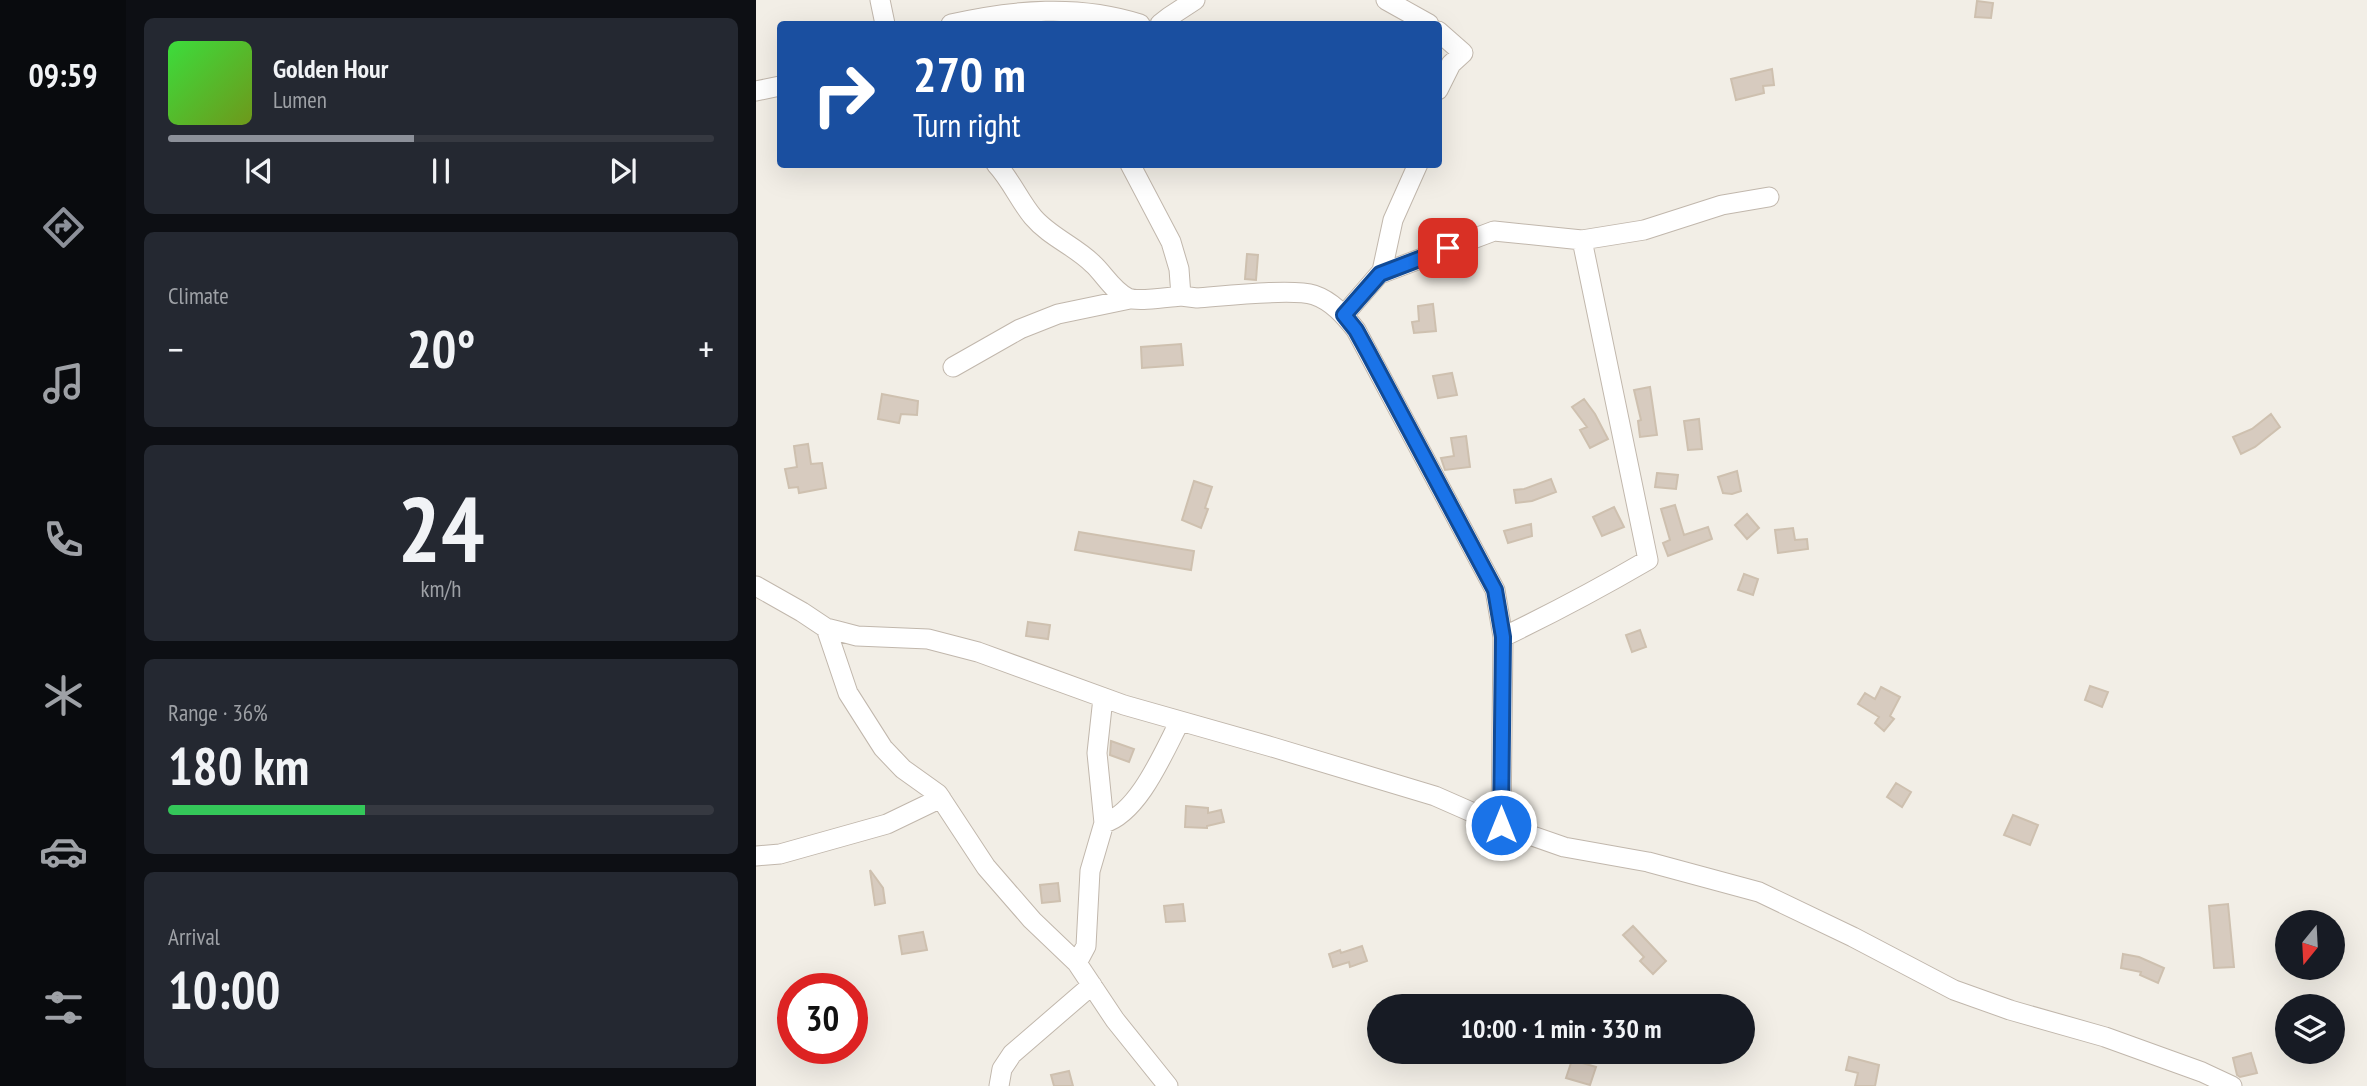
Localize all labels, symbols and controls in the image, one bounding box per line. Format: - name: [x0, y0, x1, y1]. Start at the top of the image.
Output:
- text: 270 m: [913, 42, 1026, 106]
- icon: right: [798, 49, 889, 140]
- text: Golden Hour: [273, 52, 388, 85]
- text: 09:59: [28, 54, 98, 96]
- text: Lumen: [273, 85, 327, 114]
- text: Turn right: [913, 104, 1021, 146]
- icon: previous: [240, 152, 278, 190]
- icon: pause: [422, 152, 460, 190]
- icon: next: [604, 152, 642, 190]
- icon: directions: [39, 203, 88, 252]
- pin: [1418, 218, 1478, 278]
- icon: arrive: [1429, 229, 1467, 267]
- text: Climate: [168, 281, 229, 310]
- text: 20°: [407, 315, 475, 382]
- text: −: [168, 324, 184, 373]
- text: +: [698, 324, 714, 373]
- icon: music: [39, 359, 88, 408]
- text: 24: [398, 469, 485, 587]
- icon: phone: [39, 515, 88, 564]
- text: km/h: [421, 574, 461, 603]
- icon: climate: [39, 671, 88, 720]
- text: Range · 36%: [168, 698, 268, 727]
- text: 180 km: [168, 732, 309, 799]
- position arrow: [1464, 788, 1538, 862]
- icon: car: [39, 827, 88, 876]
- north arrow: [2275, 910, 2345, 980]
- map controls: [2275, 910, 2345, 1064]
- text: Arrival: [168, 922, 220, 951]
- text: 10:00: [168, 956, 280, 1023]
- speed limit sign: 30: [777, 973, 868, 1064]
- icon: filters: [39, 983, 88, 1032]
- button: layers: [2275, 994, 2345, 1064]
- text: 10:00 · 1 min · 330 m: [1461, 1012, 1661, 1045]

